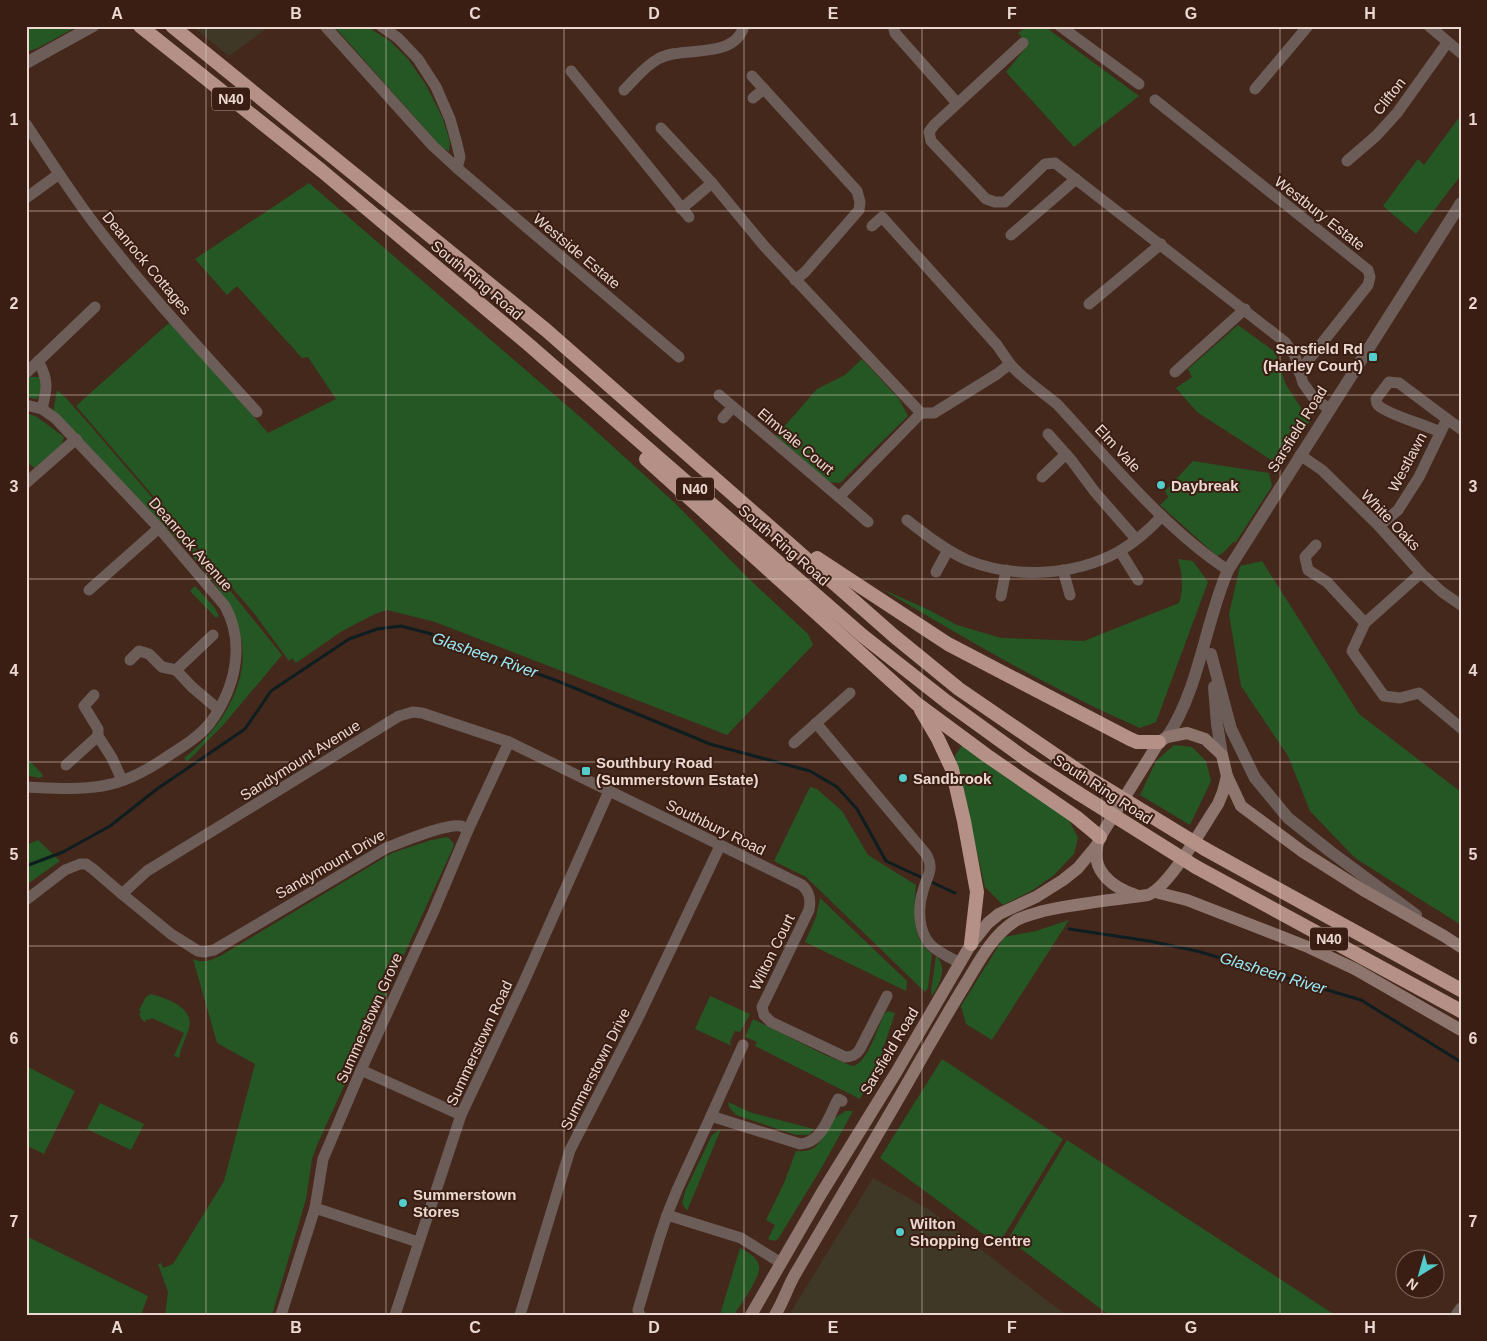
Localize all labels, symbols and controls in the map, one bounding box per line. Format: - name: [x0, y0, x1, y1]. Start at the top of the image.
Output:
- text: A: [111, 5, 123, 22]
- text: B: [290, 5, 302, 22]
- text: C: [469, 5, 481, 22]
- text: D: [648, 5, 660, 22]
- text: E: [828, 5, 839, 22]
- text: F: [1007, 5, 1017, 22]
- text: G: [1185, 5, 1197, 22]
- text: H: [1364, 5, 1376, 22]
- street label: Clifton: [1369, 74, 1409, 118]
- road number: N40: [212, 88, 250, 110]
- text: 1: [10, 111, 19, 128]
- text: 1: [1469, 111, 1478, 128]
- street label: Westbury Estate: [1272, 173, 1368, 253]
- street label: Deanrock Cottages: [99, 208, 195, 318]
- street label: Westside Estate: [530, 210, 624, 292]
- street label: South Ring Road: [428, 237, 526, 323]
- text: 2: [10, 295, 19, 312]
- text: 2: [1469, 295, 1478, 312]
- place label: Sarsfield Rd (Harley Court): [1263, 340, 1363, 374]
- marker: Sarsfield Rd (Harley Court): [1367, 351, 1379, 363]
- street label: Sarsfield Road: [1264, 383, 1330, 475]
- street label: Elmvale Court: [754, 404, 838, 478]
- street label: Elm Vale: [1092, 421, 1144, 475]
- street label: Westlawn: [1384, 429, 1430, 495]
- place label: Daybreak: [1171, 477, 1239, 494]
- text: 3: [10, 478, 19, 495]
- road number: N40: [676, 478, 714, 500]
- text: 3: [1469, 478, 1478, 495]
- marker: Daybreak: [1155, 479, 1167, 491]
- street label: White Oaks: [1358, 486, 1424, 554]
- street label: Deanrock Avenue: [146, 494, 236, 594]
- street label: South Ring Road: [735, 501, 833, 589]
- water label: Glasheen River: [430, 629, 541, 681]
- text: 4: [10, 662, 19, 679]
- text: 4: [1469, 662, 1478, 679]
- street label: Sandymount Avenue: [237, 716, 363, 804]
- street label: South Ring Road: [1050, 751, 1156, 827]
- place label: Southbury Road (Summerstown Estate): [596, 754, 759, 788]
- marker: Southbury Road (Summerstown Estate): [580, 765, 592, 777]
- place label: Sandbrook: [913, 770, 992, 787]
- marker: Sandbrook: [897, 772, 909, 784]
- street label: Southbury Road: [664, 796, 768, 858]
- street label: Sandymount Drive: [272, 826, 388, 902]
- text: 5: [10, 846, 19, 863]
- text: 5: [1469, 846, 1478, 863]
- street label: Wilton Court: [746, 910, 798, 993]
- road number: N40: [1310, 928, 1348, 951]
- water label: Glasheen River: [1218, 949, 1329, 997]
- street label: Summerstown Grove: [333, 950, 405, 1086]
- street label: Summerstown Road: [443, 978, 515, 1108]
- street label: Sarsfield Road: [856, 1004, 922, 1098]
- street label: Summerstown Drive: [557, 1005, 633, 1133]
- text: 6: [10, 1030, 19, 1047]
- text: 6: [1469, 1030, 1478, 1047]
- place label: Summerstown Stores: [413, 1186, 516, 1220]
- marker: Summerstown Stores: [397, 1197, 409, 1209]
- text: 7: [10, 1213, 19, 1230]
- text: 7: [1469, 1213, 1478, 1230]
- place label: Wilton Shopping Centre: [910, 1215, 1031, 1249]
- marker: Wilton Shopping Centre: [894, 1226, 906, 1238]
- north arrow: [1394, 1248, 1444, 1298]
- text: N: [1403, 1275, 1421, 1294]
- text: A: [111, 1319, 123, 1336]
- text: B: [290, 1319, 302, 1336]
- text: C: [469, 1319, 481, 1336]
- text: D: [648, 1319, 660, 1336]
- text: E: [828, 1319, 839, 1336]
- text: F: [1007, 1319, 1017, 1336]
- text: G: [1185, 1319, 1197, 1336]
- text: H: [1364, 1319, 1376, 1336]

